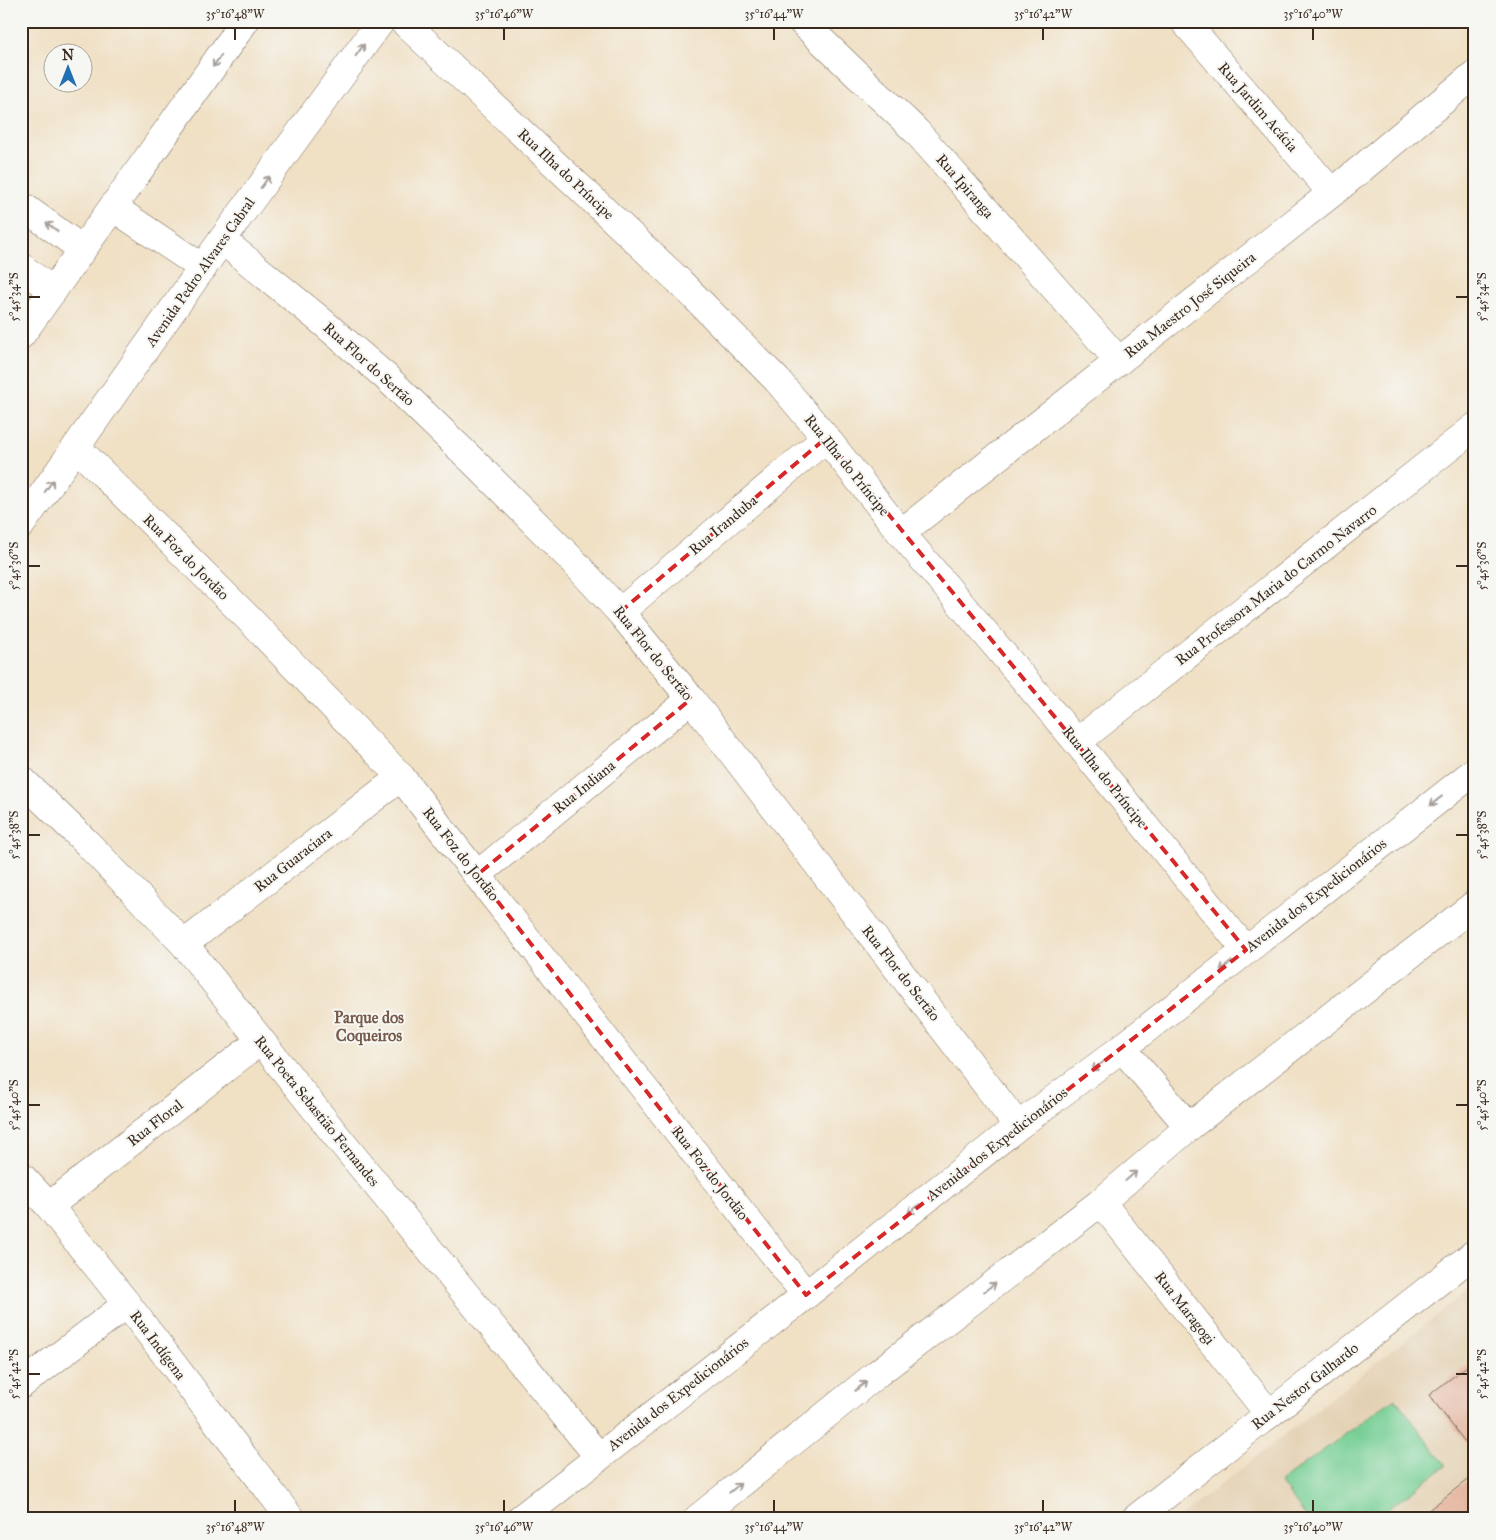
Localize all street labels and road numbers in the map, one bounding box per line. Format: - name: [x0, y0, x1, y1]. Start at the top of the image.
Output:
- street label: Rua Jardim Acácia: [1214, 59, 1302, 157]
- street label: Rua Ilha do Príncipe: [514, 125, 618, 223]
- street label: Rua Ipiranga: [932, 150, 998, 222]
- street label: Avenida Pedro Alvares Cabral: [141, 193, 259, 351]
- street label: Rua Maestro José Siqueira: [1121, 248, 1260, 363]
- street label: Rua Flor do Sertão: [320, 318, 419, 410]
- street label: Rua Ilha do Príncipe: [801, 411, 893, 519]
- street label: Rua Iranduba: [685, 491, 761, 559]
- street label: Rua Professora Maria do Carmo Navarro: [1172, 501, 1381, 669]
- street label: Rua Foz do Jordão: [139, 510, 233, 605]
- street label: Rua Flor do Sertão: [609, 602, 697, 704]
- street label: Rua Ilha do Príncipe: [1059, 723, 1151, 831]
- street label: Rua Indiana: [549, 756, 619, 818]
- street label: Rua Foz do Jordão: [418, 803, 503, 905]
- street label: Rua Guaraciara: [250, 824, 336, 896]
- street label: Avenida dos Expedicionários: [1241, 834, 1390, 956]
- street label: Rua Flor do Sertão: [858, 922, 944, 1025]
- street label: Rua Poeta Sebastião Fernandes: [251, 1032, 383, 1190]
- street label: Avenida dos Expedicionários: [922, 1083, 1071, 1205]
- street label: Rua Floral: [124, 1095, 187, 1150]
- street label: Rua Foz do Jordão: [667, 1122, 752, 1224]
- street label: Rua Maragogi: [1151, 1268, 1219, 1348]
- street label: Rua Indígena: [126, 1307, 190, 1384]
- street label: Avenida dos Expedicionários: [603, 1333, 752, 1455]
- street label: Rua Nestor Galhardo: [1248, 1338, 1362, 1433]

